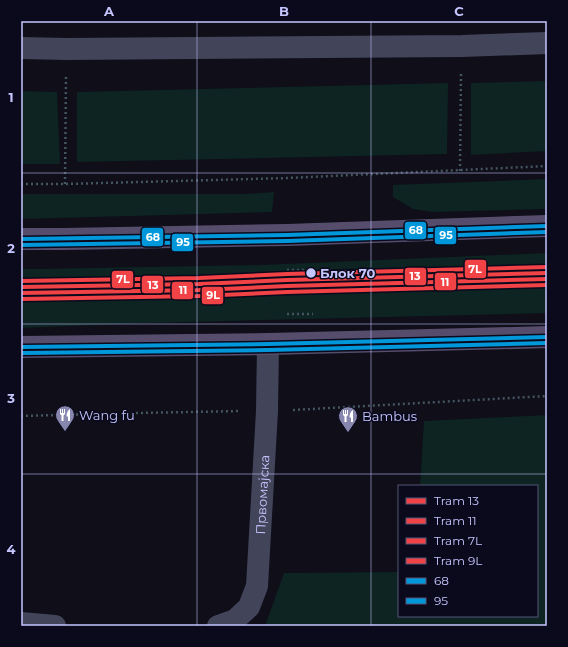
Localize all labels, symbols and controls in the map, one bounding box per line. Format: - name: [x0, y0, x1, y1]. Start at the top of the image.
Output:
- text: A: [103, 3, 115, 19]
- text: B: [279, 3, 289, 19]
- text: C: [454, 3, 464, 19]
- text: 1: [8, 89, 14, 105]
- line badge: 68: [404, 221, 427, 240]
- text: 68: [409, 223, 423, 237]
- line badge: 95: [434, 226, 457, 245]
- line badge: 68: [141, 227, 164, 247]
- text: 95: [439, 228, 453, 242]
- text: 68: [146, 230, 160, 244]
- line badge: 95: [171, 233, 194, 252]
- text: 95: [176, 235, 190, 249]
- text: 2: [7, 240, 15, 256]
- line badge: 7L: [464, 259, 487, 279]
- text: 7L: [468, 262, 482, 276]
- place label: Блок 70: [320, 265, 375, 281]
- marker: Блок 70: [304, 266, 318, 280]
- line badge: 13: [404, 267, 427, 286]
- text: 13: [410, 269, 421, 283]
- line badge: 7L: [111, 270, 134, 289]
- text: 7L: [116, 272, 130, 286]
- line badge: 11: [434, 272, 457, 291]
- line badge: 13: [141, 275, 164, 294]
- text: 11: [441, 275, 449, 289]
- text: 13: [148, 278, 159, 292]
- line badge: 11: [171, 281, 194, 300]
- text: 11: [179, 283, 187, 297]
- line badge: 9L: [201, 286, 224, 305]
- text: 9L: [206, 288, 220, 302]
- text: 3: [6, 390, 15, 406]
- restaurant icon: Wang fu: [54, 404, 76, 432]
- restaurant icon: Bambus: [337, 405, 359, 433]
- place label: Wang fu: [79, 407, 135, 423]
- place label: Bambus: [362, 408, 417, 424]
- street label: Првомајска: [252, 455, 272, 535]
- legend: [398, 485, 538, 617]
- text: Tram 13: [434, 493, 479, 508]
- text: Tram 11: [434, 513, 477, 528]
- text: Tram 7L: [434, 533, 482, 548]
- text: 4: [7, 541, 16, 557]
- text: Tram 9L: [434, 553, 482, 568]
- text: 68: [434, 573, 449, 588]
- text: 95: [434, 593, 448, 608]

